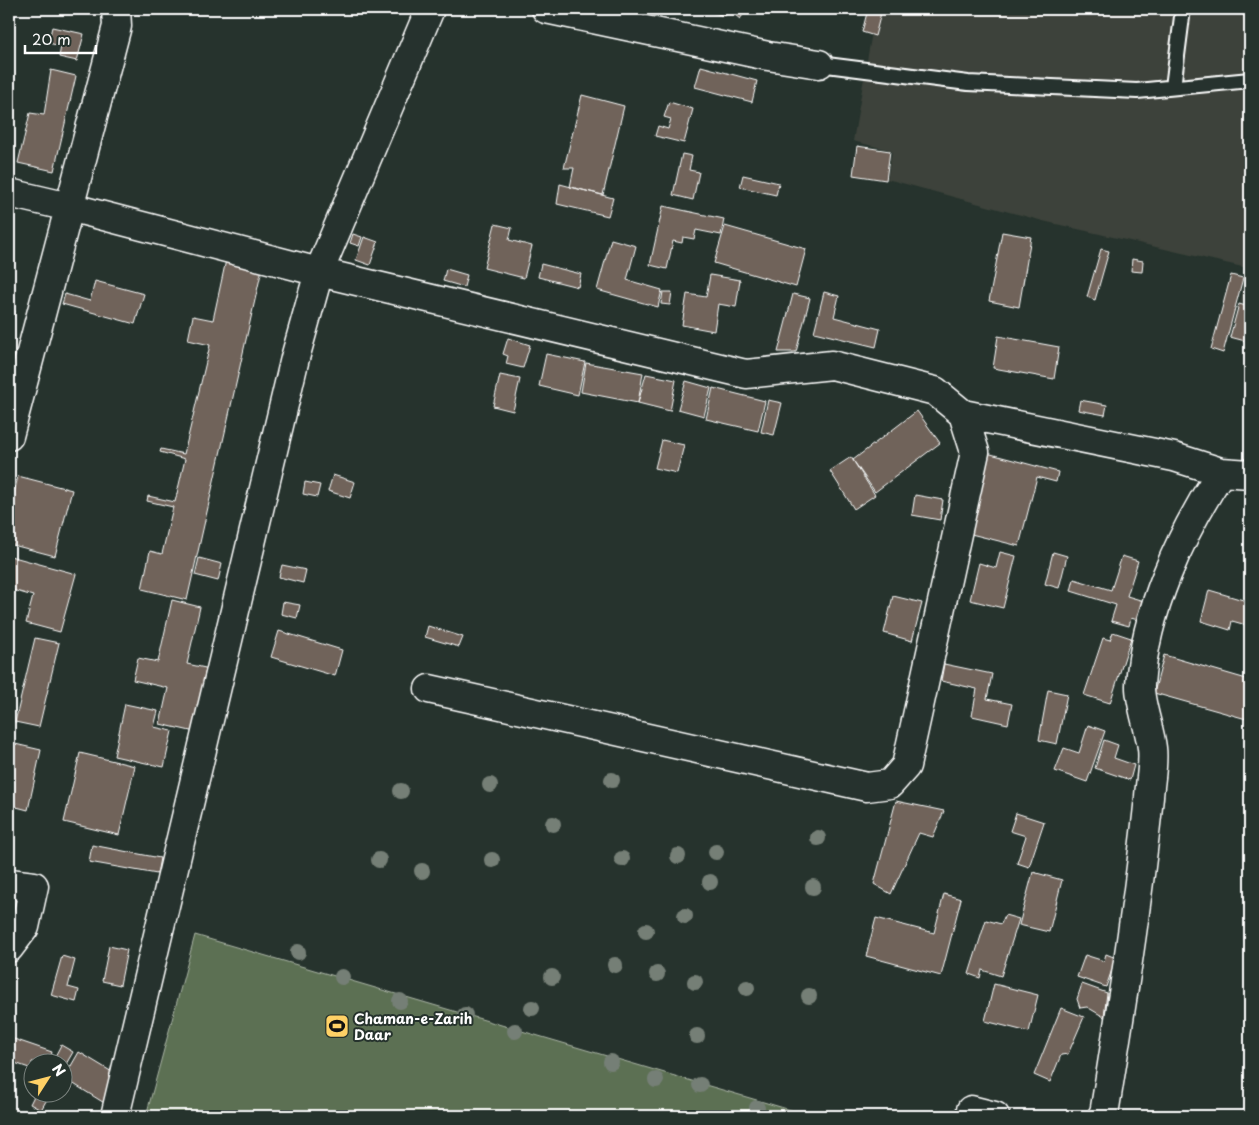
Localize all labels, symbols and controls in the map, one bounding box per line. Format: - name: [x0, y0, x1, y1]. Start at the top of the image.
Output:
- scale bar: [25, 22, 96, 54]
- text: 20 m: [32, 27, 71, 50]
- place label: Chaman-e-Zarih Daar: [354, 1008, 472, 1045]
- sports icon: Chaman-e-Zarih Daar: [324, 1013, 350, 1039]
- north arrow: [22, 1052, 72, 1102]
- text: N: [47, 1059, 71, 1081]

